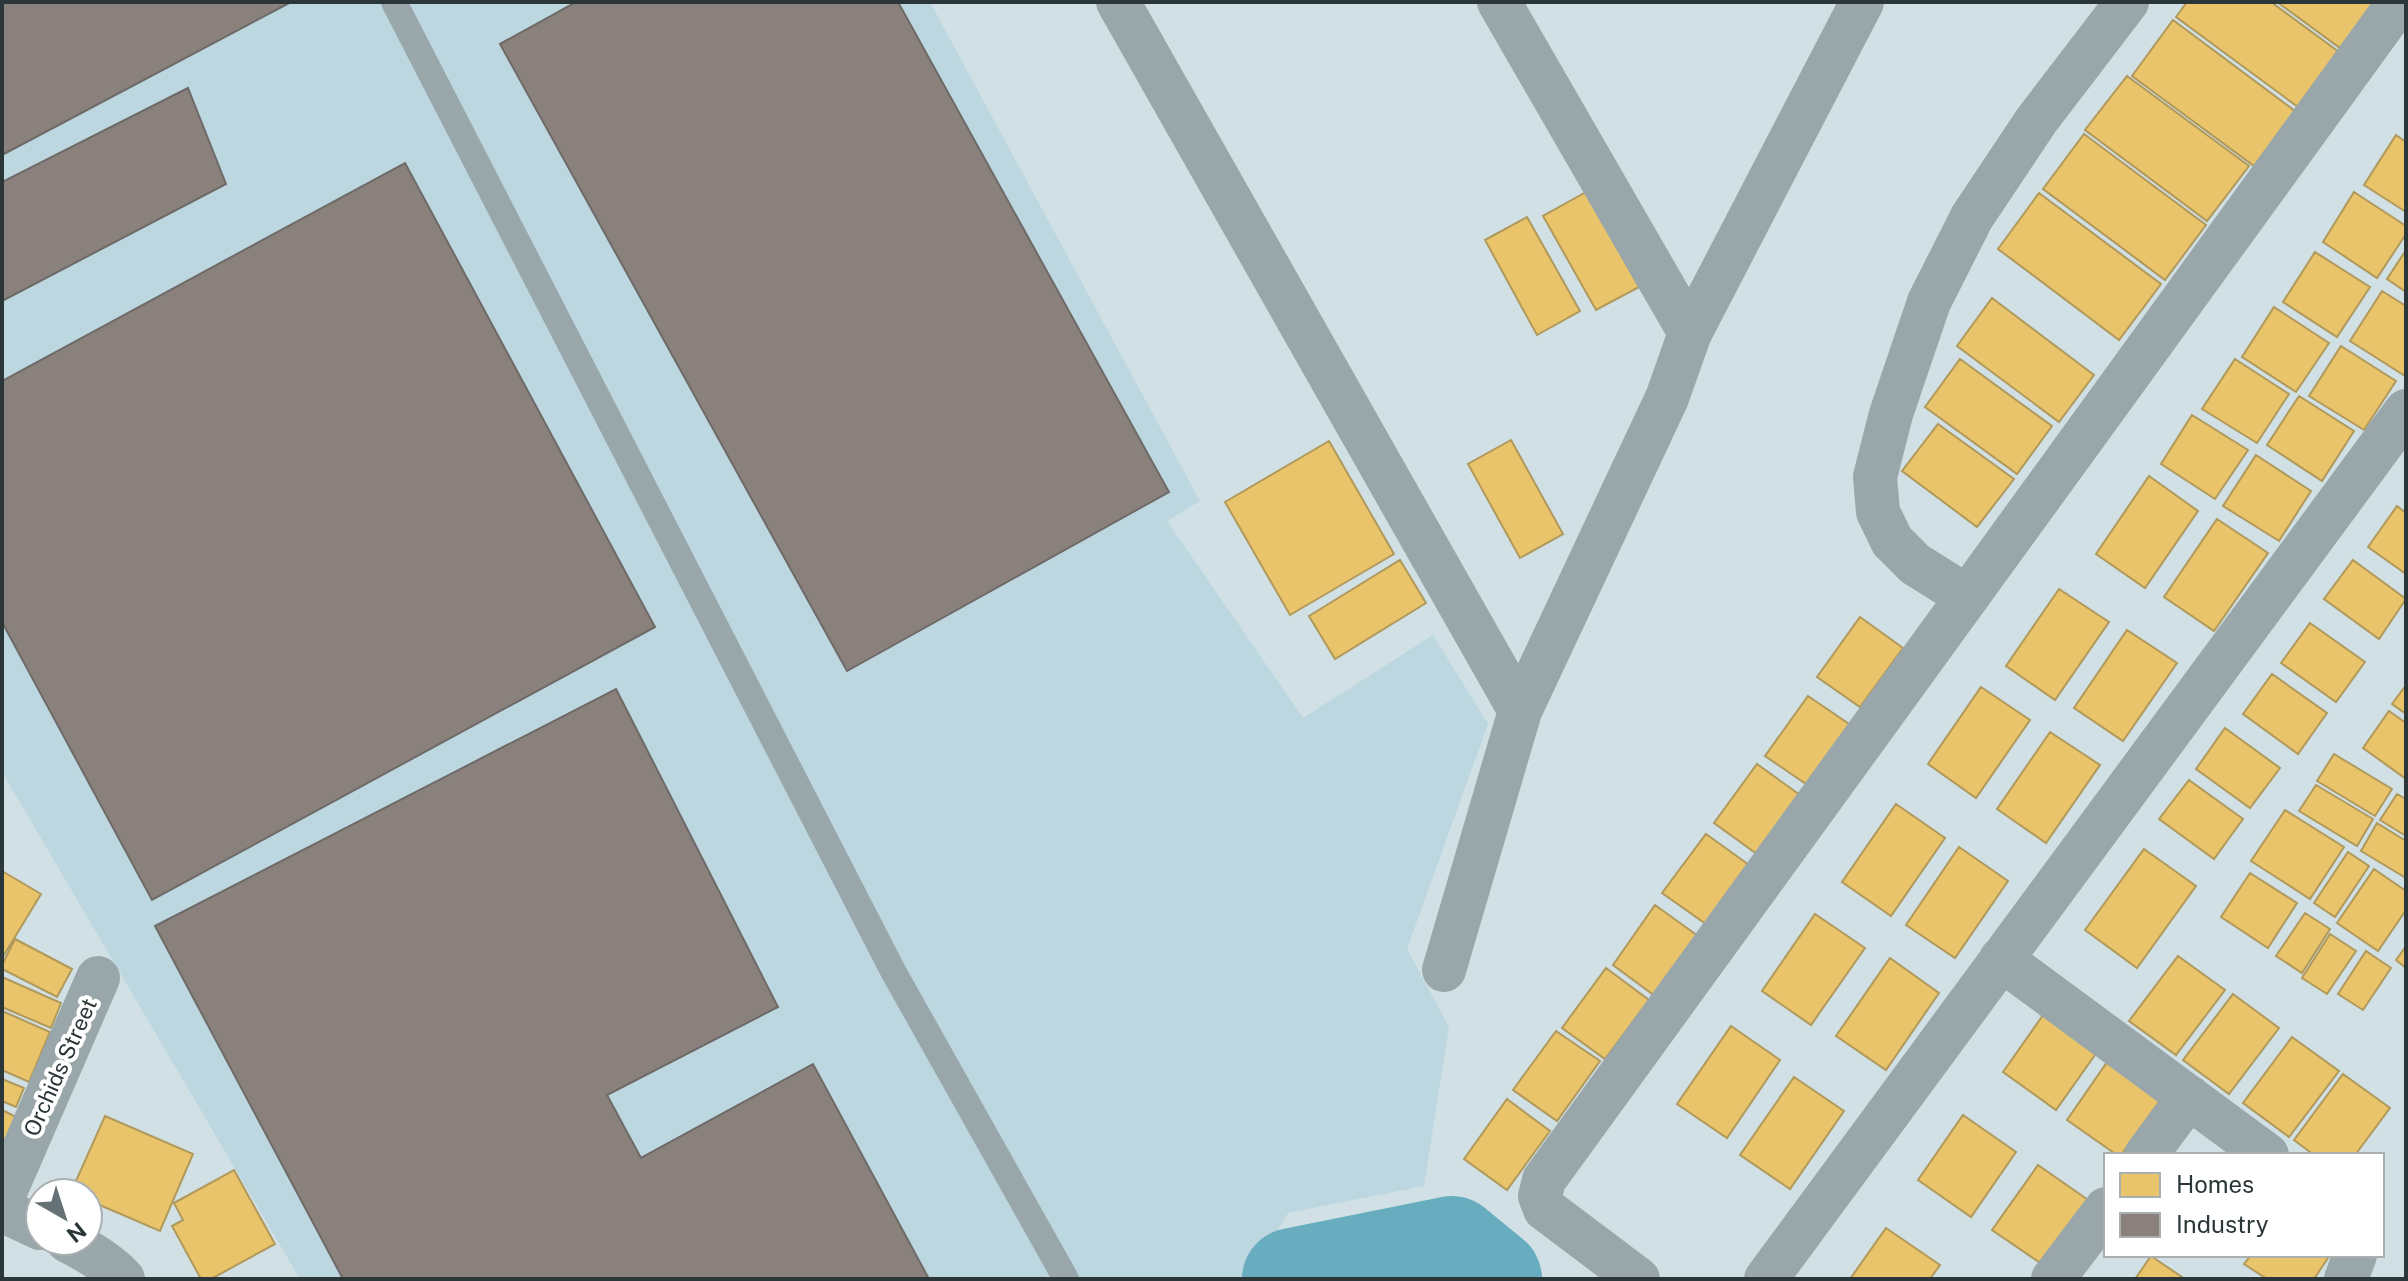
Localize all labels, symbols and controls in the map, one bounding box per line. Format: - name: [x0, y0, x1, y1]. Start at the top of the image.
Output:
- street label: Orchids Street: [18, 994, 102, 1140]
- legend: [2104, 1153, 2384, 1257]
- text: Homes: [2176, 1170, 2254, 1198]
- north arrow: [24, 1177, 104, 1257]
- text: Industry: [2176, 1210, 2269, 1238]
- text: N: [62, 1217, 91, 1248]

